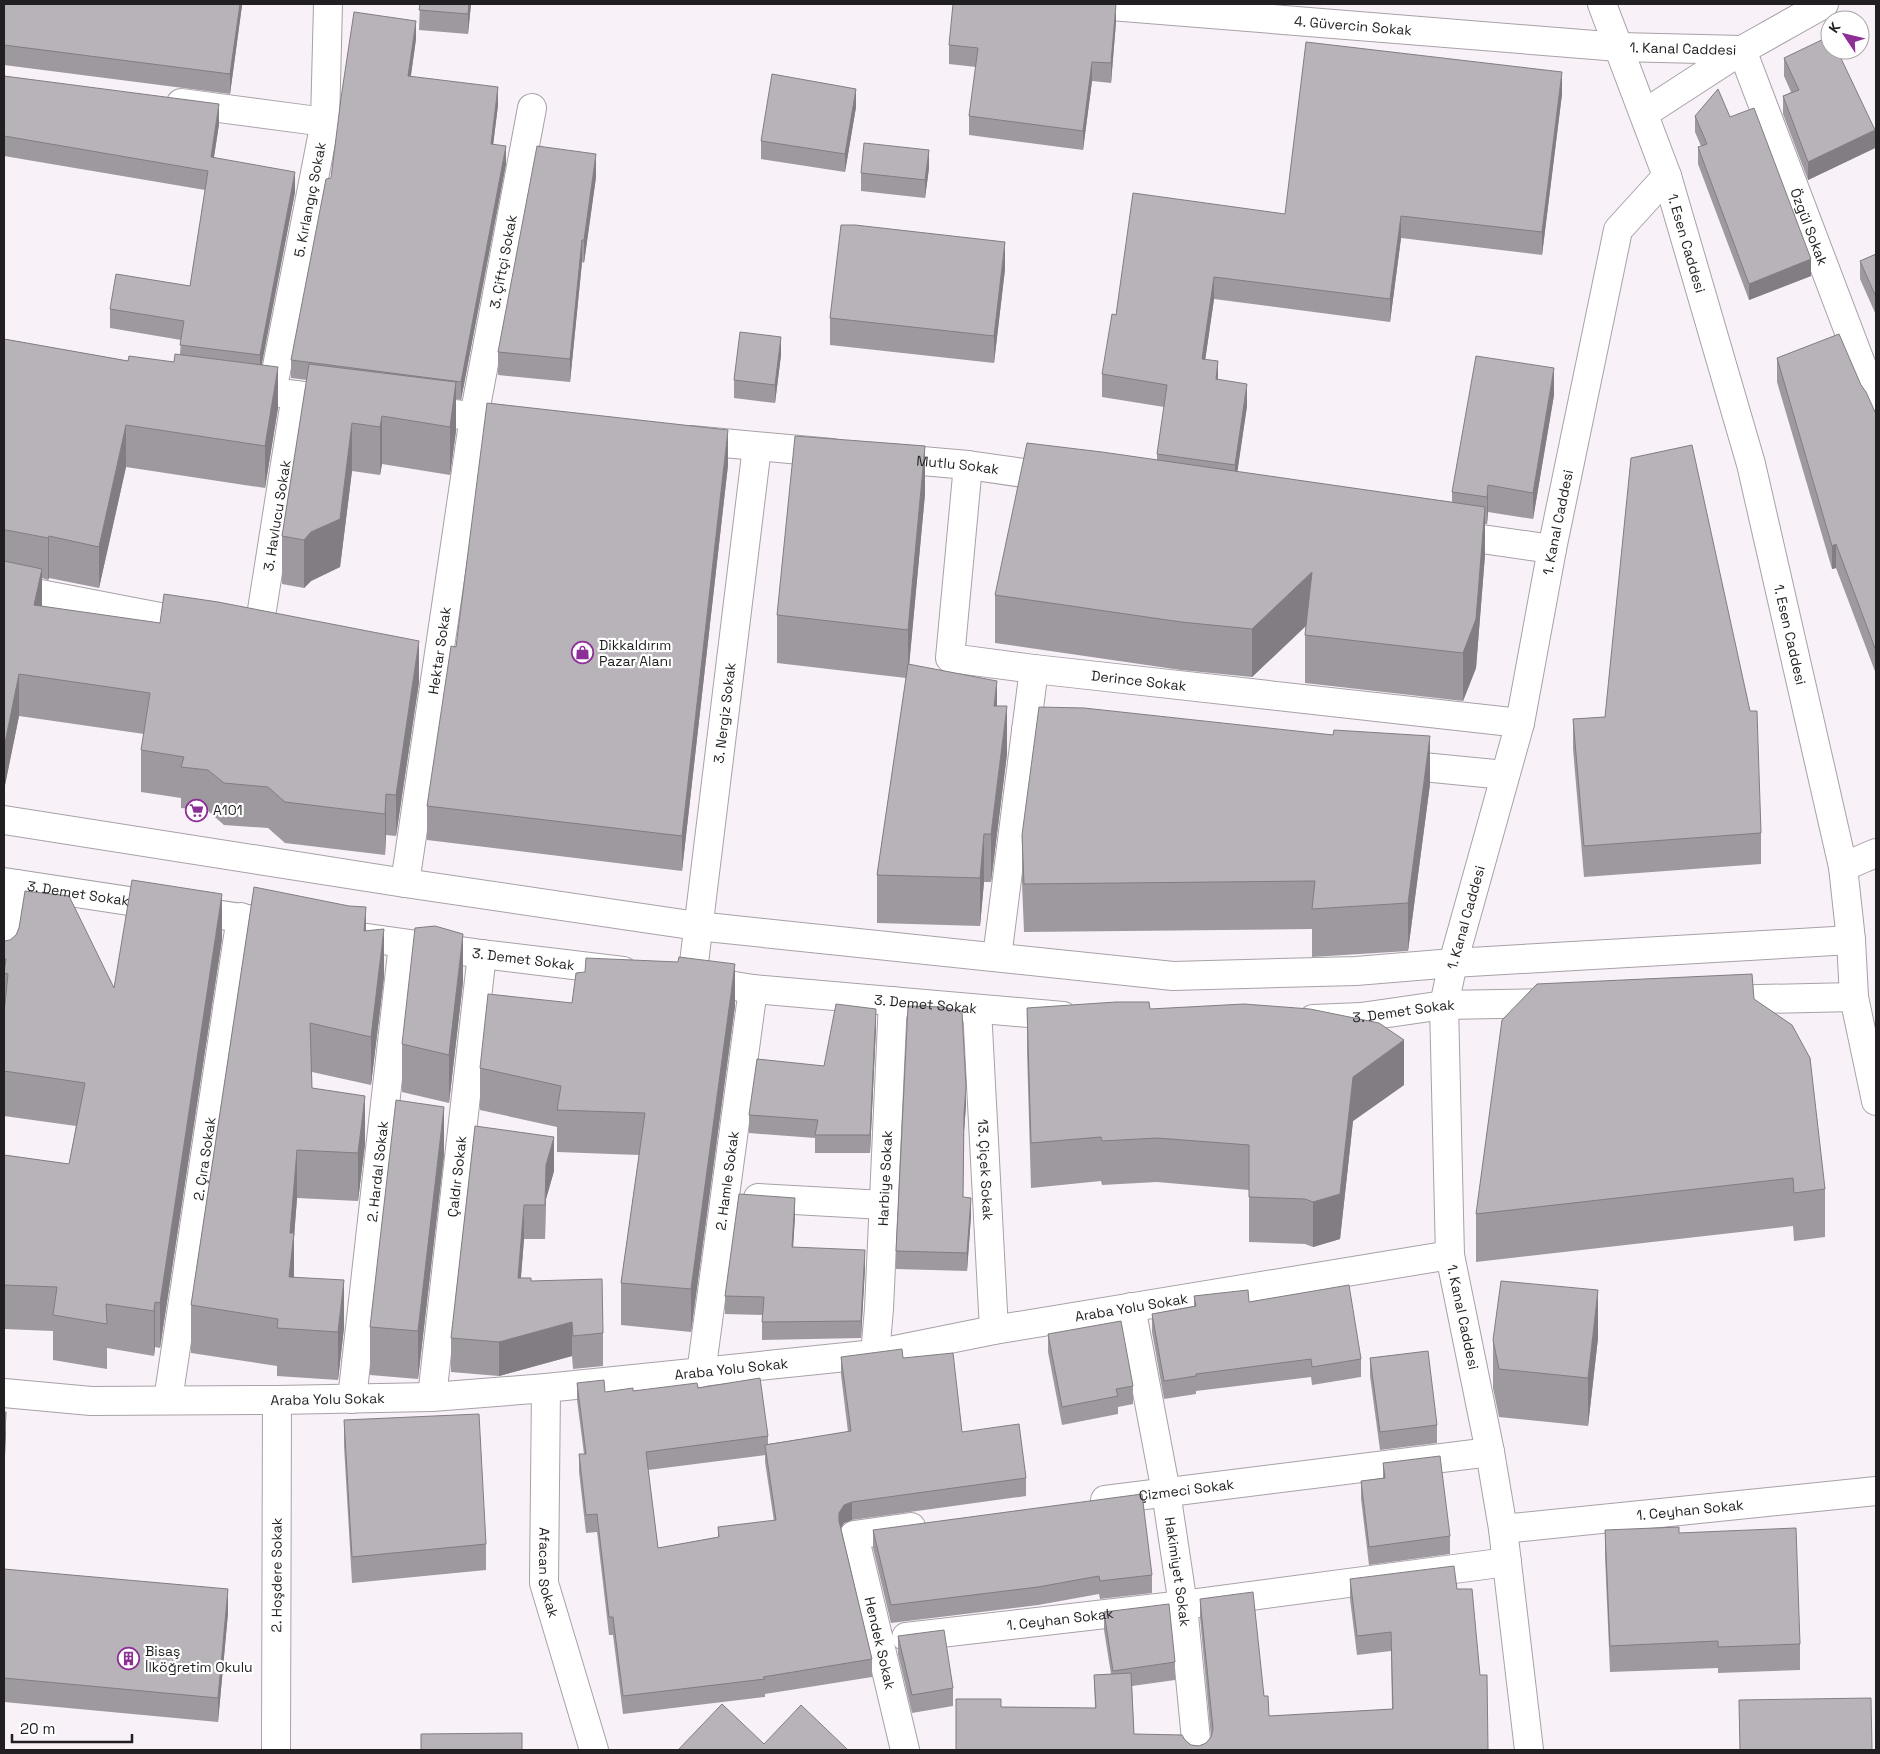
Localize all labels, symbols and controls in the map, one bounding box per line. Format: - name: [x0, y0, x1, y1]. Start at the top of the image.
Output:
- north arrow: [1820, 10, 1870, 60]
- street label: 4. Güvercin Sokak: [1294, 12, 1413, 39]
- text: K: [1824, 19, 1844, 36]
- street label: 1. Kanal Caddesi: [1629, 38, 1737, 59]
- street label: 5. Kırlangıç Sokak: [290, 140, 330, 259]
- street label: Özgül Sokak: [1786, 186, 1832, 268]
- street label: 1. Esen Caddesi: [1664, 192, 1710, 295]
- street label: 3. Çiftçi Sokak: [485, 213, 521, 310]
- street label: Mutlu Sokak: [916, 452, 1001, 478]
- street label: 3. Havlucu Sokak: [259, 458, 295, 572]
- street label: 1. Kanal Caddesi: [1538, 468, 1577, 576]
- street label: 1. Esen Caddesi: [1770, 583, 1810, 687]
- street label: Hektar Sokak: [424, 605, 455, 696]
- place label: Dikkaldırım Pazar Alanı: [599, 636, 672, 670]
- shop icon: Dikkaldırım Pazar Alanı: [571, 641, 595, 665]
- street label: 3. Nergiz Sokak: [709, 661, 740, 764]
- street label: Derince Sokak: [1090, 666, 1188, 695]
- supermarket icon: A101: [185, 798, 209, 822]
- place label: A101: [213, 801, 243, 819]
- street label: 1. Kanal Caddesi: [1443, 863, 1489, 971]
- street label: 3. Demet Sokak: [26, 877, 131, 910]
- street label: 3. Demet Sokak: [471, 944, 576, 974]
- street label: 3. Demet Sokak: [873, 991, 978, 1018]
- street label: 3. Demet Sokak: [1352, 996, 1455, 1026]
- street label: 2. Çıra Sokak: [189, 1115, 220, 1202]
- street label: 2. Hardal Sokak: [363, 1119, 392, 1223]
- street label: 13. Çiçek Sokak: [974, 1119, 997, 1221]
- street label: 2. Hamle Sokak: [711, 1130, 743, 1232]
- street label: Harbiye Sokak: [874, 1130, 896, 1227]
- street label: Çaldır Sokak: [443, 1134, 470, 1218]
- street label: 1. Kanal Caddesi: [1443, 1263, 1483, 1371]
- street label: Araba Yolu Sokak: [1073, 1289, 1190, 1326]
- street label: Araba Yolu Sokak: [673, 1354, 789, 1384]
- street label: Araba Yolu Sokak: [270, 1389, 385, 1409]
- street label: Çizmeci Sokak: [1138, 1475, 1235, 1505]
- street label: 1. Ceyhan Sokak: [1636, 1495, 1745, 1524]
- street label: Hakimiyet Sokak: [1161, 1516, 1194, 1628]
- street label: 2. Hoşdere Sokak: [267, 1517, 286, 1632]
- street label: Afacan Sokak: [535, 1527, 563, 1620]
- street label: Hendek Sokak: [861, 1595, 900, 1692]
- street label: 1. Ceyhan Sokak: [1006, 1604, 1115, 1634]
- place label: Bisaş İlköğretim Okulu: [145, 1642, 253, 1676]
- building icon: Bisaş İlköğretim Okulu: [117, 1647, 141, 1671]
- scale bar: [12, 1712, 132, 1744]
- text: 20 m: [20, 1719, 55, 1738]

